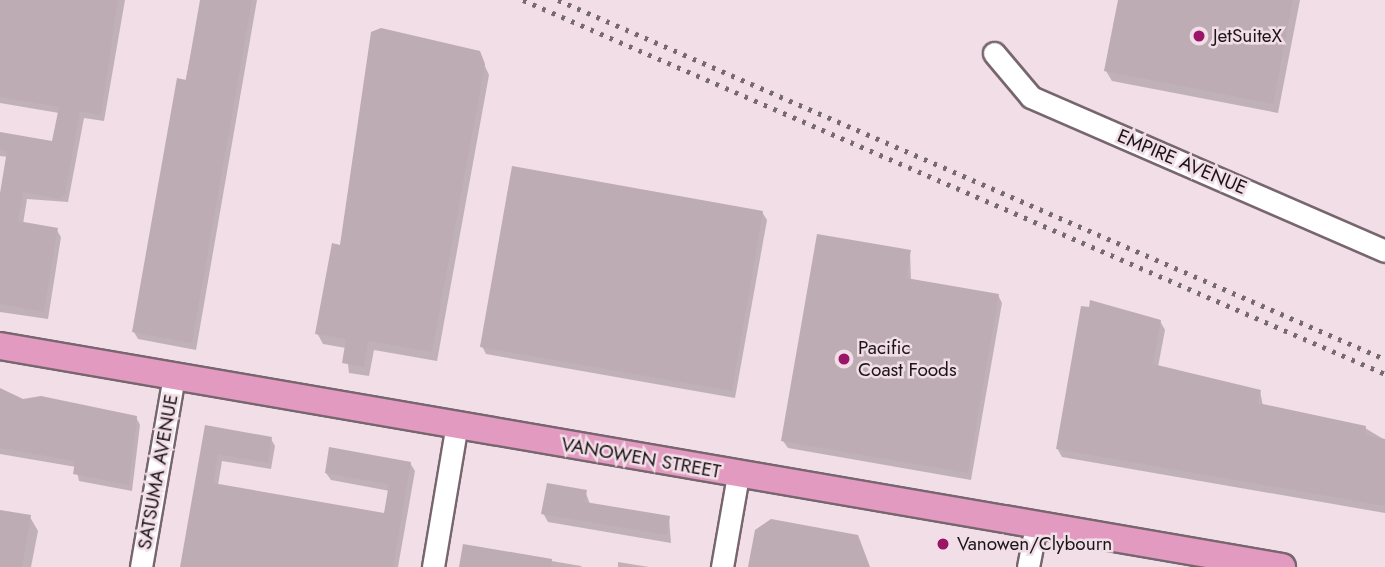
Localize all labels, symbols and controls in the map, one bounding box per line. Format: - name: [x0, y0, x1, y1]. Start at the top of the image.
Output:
- place label: JetSuiteX: [1213, 25, 1282, 47]
- marker: JetSuiteX: [1191, 28, 1207, 44]
- street label: EMPIRE AVENUE: [1114, 124, 1250, 200]
- place label: Pacific Coast Foods: [858, 337, 957, 381]
- marker: Pacific Coast Foods: [836, 351, 852, 367]
- street label: SATSUMA AVENUE: [133, 393, 183, 551]
- street label: VANOWEN STREET: [559, 433, 723, 483]
- place label: Vanowen/Clybourn: [957, 533, 1112, 555]
- marker: Vanowen/Clybourn: [935, 536, 951, 552]

